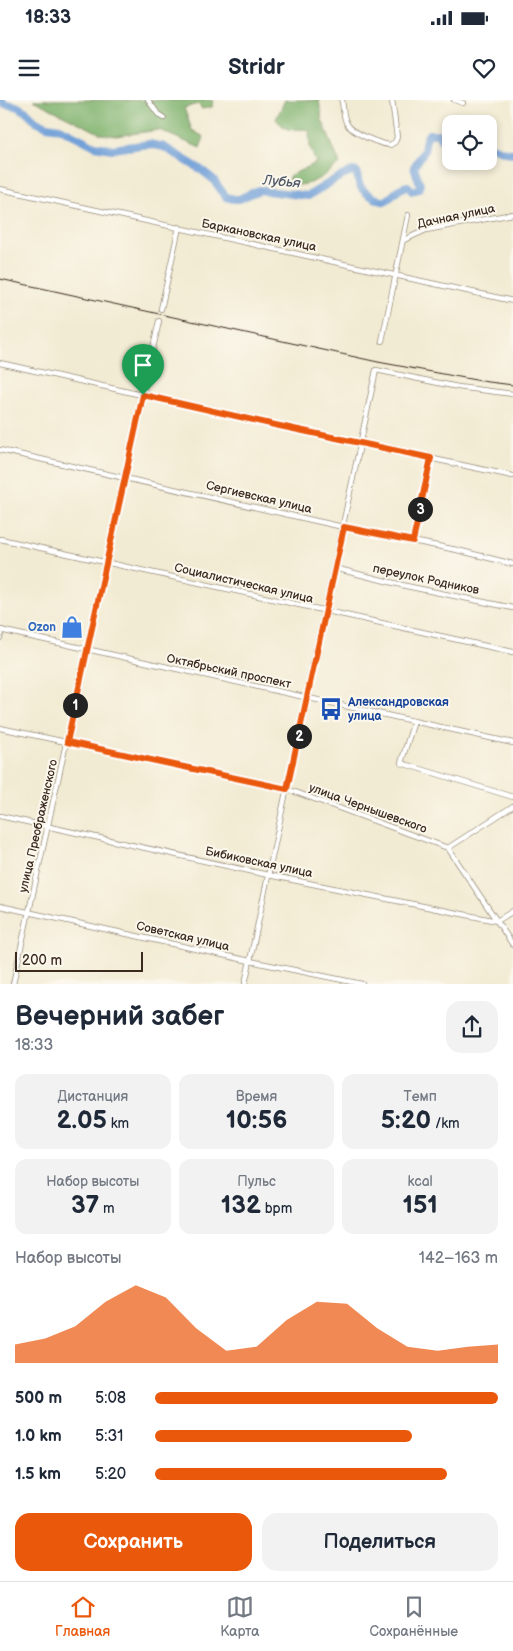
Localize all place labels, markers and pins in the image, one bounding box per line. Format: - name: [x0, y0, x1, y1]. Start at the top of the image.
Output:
- pin: [122, 344, 164, 395]
- pin: 3: [408, 496, 432, 522]
- shop icon: Ozon: [59, 614, 85, 640]
- place label: Ozon: [28, 620, 56, 635]
- pin: 1: [62, 692, 88, 718]
- place label: Александровская улица: [347, 695, 449, 724]
- bus stop icon: Александровская улица: [318, 696, 344, 722]
- pin: 2: [286, 724, 312, 748]

